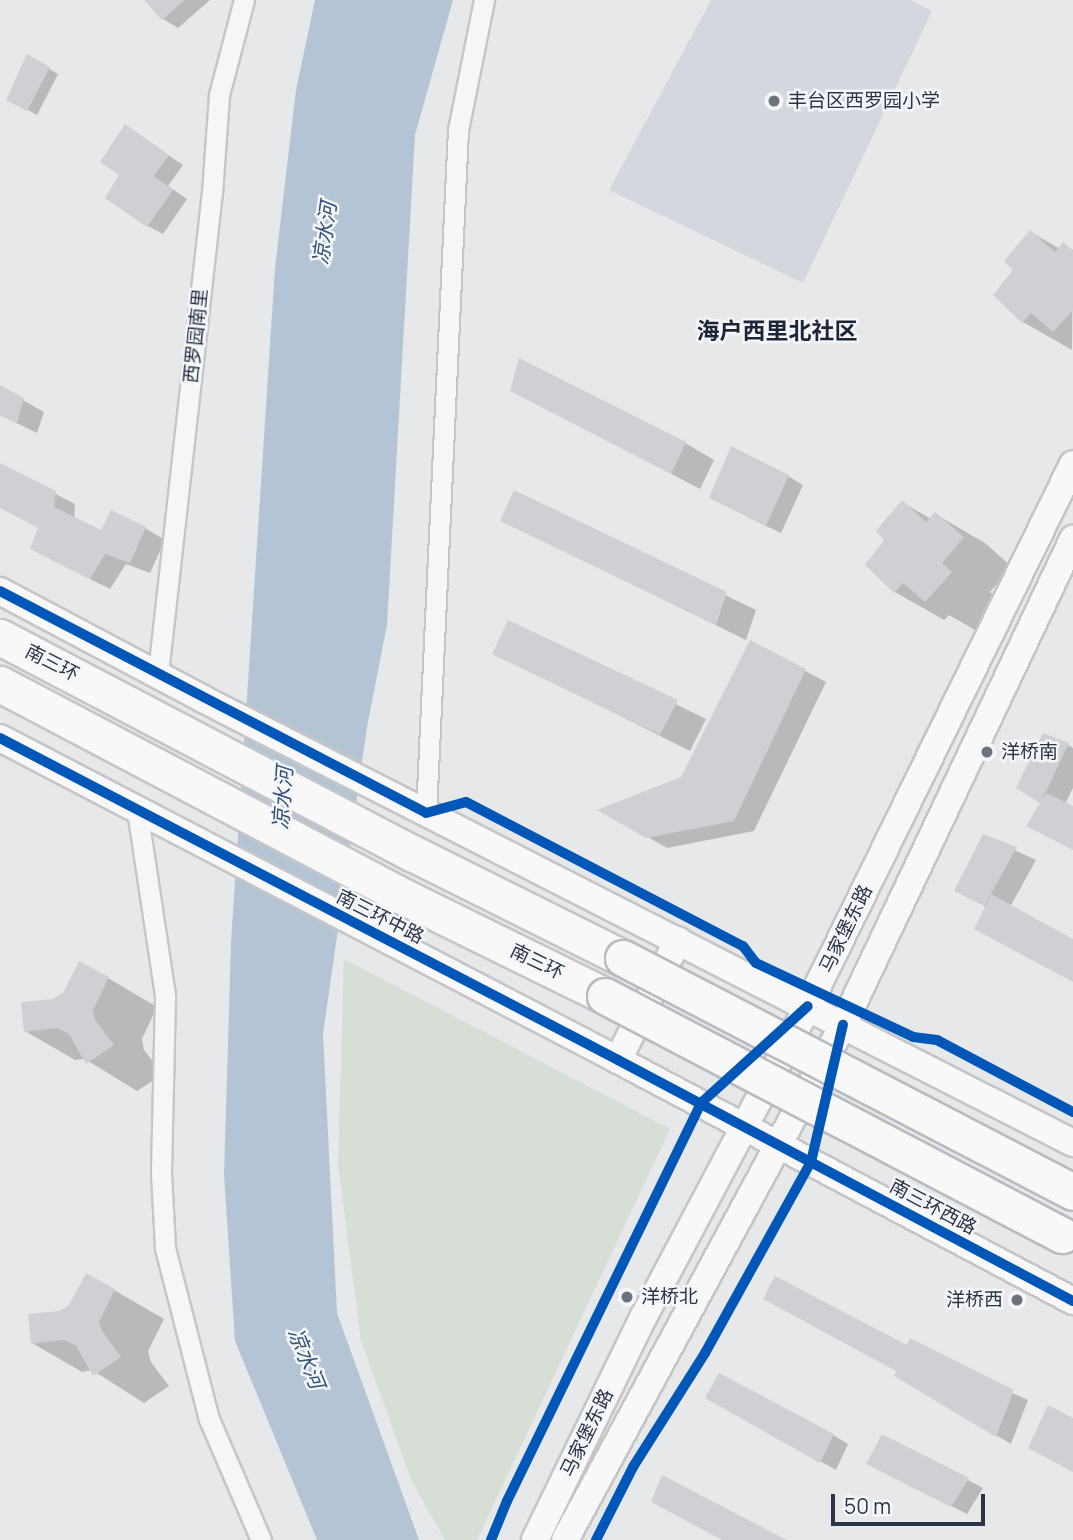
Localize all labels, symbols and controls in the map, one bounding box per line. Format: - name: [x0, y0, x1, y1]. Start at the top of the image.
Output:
- place label: 丰台区西罗园小学: [788, 90, 940, 112]
- marker: 丰台区西罗园小学: [766, 93, 782, 109]
- water label: 凉水河: [307, 200, 341, 266]
- street label: 西罗园南里: [180, 288, 212, 384]
- district label: 海户西里北社区: [697, 316, 857, 344]
- street label: 南三环: [21, 640, 83, 686]
- place label: 洋桥南: [1001, 741, 1058, 763]
- marker: 洋桥南: [979, 744, 995, 760]
- water label: 凉水河: [267, 766, 297, 830]
- street label: 马家堡东路: [815, 881, 877, 977]
- street label: 南三环中路: [333, 885, 427, 949]
- street label: 南三环: [506, 939, 568, 985]
- street label: 南三环西路: [886, 1175, 980, 1239]
- place label: 洋桥北: [641, 1286, 698, 1308]
- marker: 洋桥北: [619, 1289, 635, 1305]
- place label: 洋桥西: [946, 1289, 1003, 1311]
- marker: 洋桥西: [1009, 1292, 1025, 1308]
- water label: 凉水河: [284, 1324, 330, 1392]
- street label: 马家堡东路: [556, 1385, 618, 1481]
- scale bar: [835, 1480, 989, 1524]
- text: 50 m: [844, 1492, 891, 1520]

